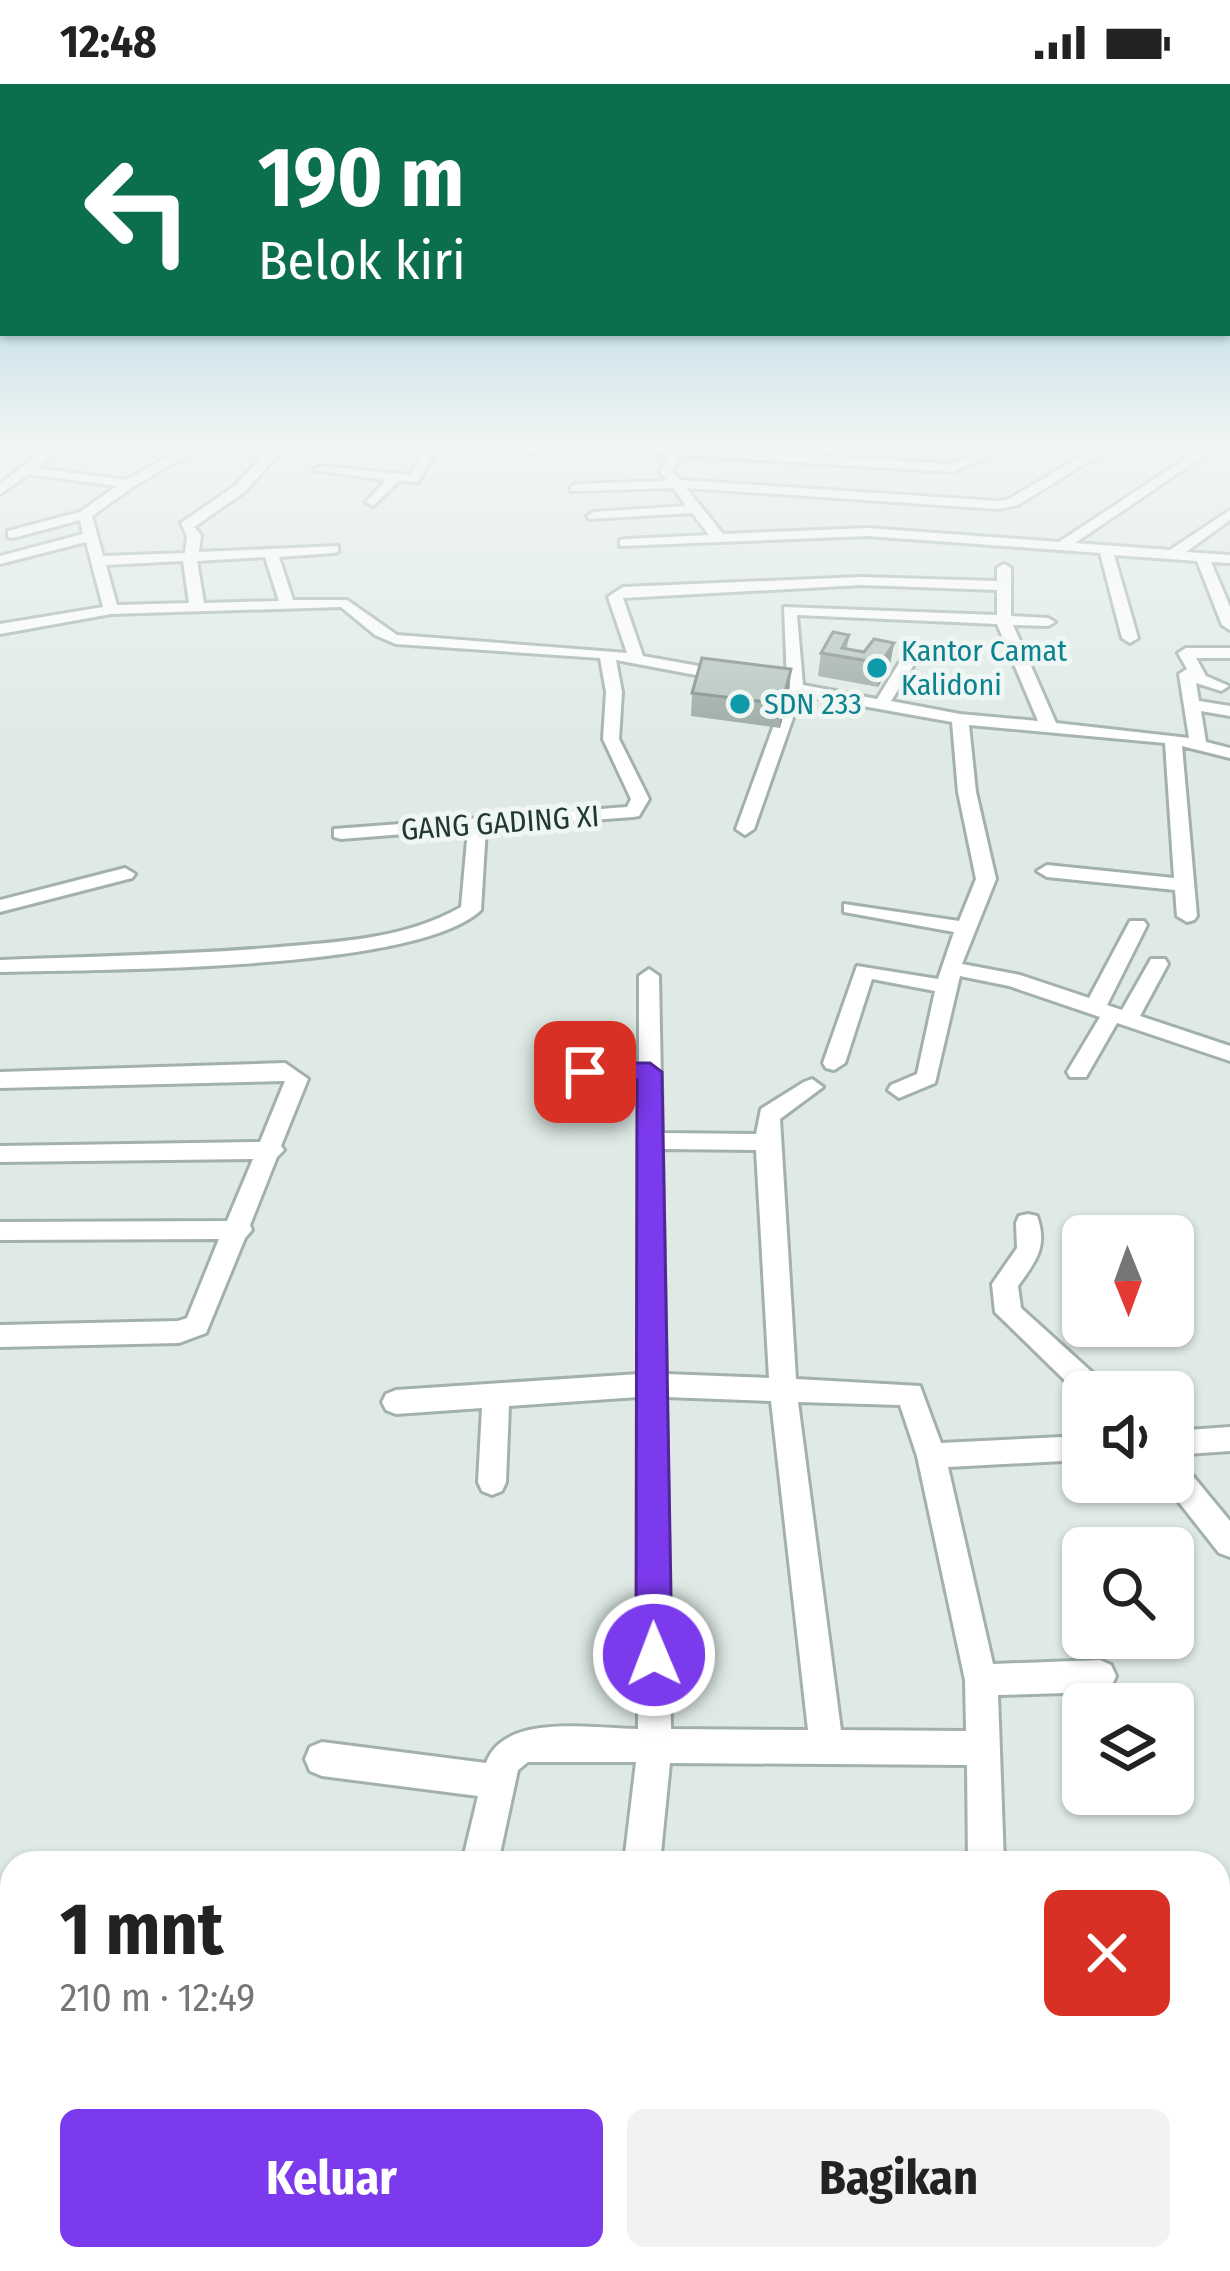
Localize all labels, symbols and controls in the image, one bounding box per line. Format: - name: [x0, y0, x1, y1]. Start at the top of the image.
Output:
- text: 12:48: [60, 15, 157, 69]
- text: 190 m: [258, 127, 464, 228]
- icon: left: [60, 132, 216, 288]
- text: Belok kiri: [258, 229, 466, 293]
- place label: Kantor Camat Kalidoni: [901, 633, 1067, 703]
- marker: Kantor Camat Kalidoni: [864, 655, 890, 681]
- place label: SDN 233: [764, 686, 862, 722]
- marker: SDN 233: [727, 691, 753, 717]
- street label: GANG GADING XI: [400, 798, 600, 848]
- pin: [534, 1021, 636, 1123]
- icon: arrive: [552, 1039, 618, 1105]
- north arrow: [1062, 1215, 1194, 1347]
- map controls: [1062, 1215, 1194, 1815]
- button: sound: [1062, 1371, 1194, 1503]
- button: search: [1062, 1527, 1194, 1659]
- position arrow: [591, 1592, 717, 1718]
- button: layers: [1062, 1683, 1194, 1815]
- text: 1 mnt: [60, 1887, 223, 1973]
- button: close: [1044, 1890, 1170, 2016]
- text: 210 m · 12:49: [60, 1975, 255, 2021]
- button: Keluar: [60, 2109, 603, 2247]
- button: Bagikan: [627, 2109, 1170, 2247]

